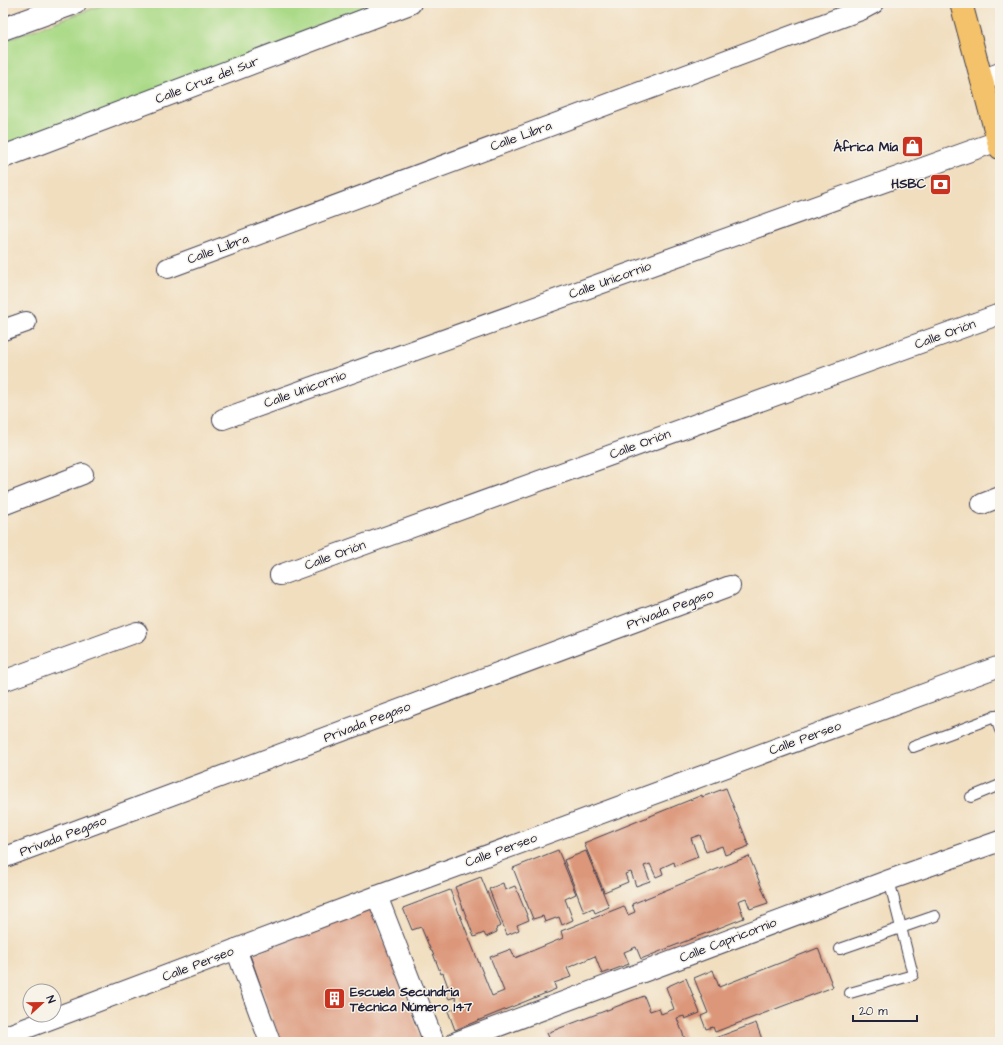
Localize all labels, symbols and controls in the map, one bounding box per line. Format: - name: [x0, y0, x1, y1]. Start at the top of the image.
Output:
- street label: Calle Cruz del Sur: [153, 52, 261, 108]
- street label: Calle Libra: [488, 116, 555, 155]
- shop icon: África Mía: [900, 134, 926, 160]
- place label: África Mía: [833, 138, 898, 156]
- bank icon: HSBC: [928, 171, 954, 197]
- place label: HSBC: [891, 175, 927, 193]
- street label: Calle Libra: [185, 229, 252, 268]
- street label: Calle Unicornio: [566, 257, 654, 303]
- street label: Calle Orión: [912, 314, 979, 353]
- street label: Calle Unicornio: [261, 366, 349, 412]
- street label: Calle Orión: [607, 424, 674, 463]
- street label: Calle Orión: [302, 535, 369, 574]
- street label: Privada Pegaso: [624, 584, 717, 635]
- street label: Privada Pegaso: [321, 697, 414, 748]
- street label: Calle Perseo: [766, 716, 844, 759]
- street label: Privada Pegaso: [17, 811, 110, 862]
- street label: Calle Perseo: [462, 828, 540, 871]
- street label: Calle Capricornio: [677, 913, 780, 967]
- street label: Calle Perseo: [160, 942, 237, 986]
- north arrow: [22, 983, 62, 1023]
- place label: Escuela Secundria Técnica Número 147: [349, 983, 473, 1016]
- building icon: Escuela Secundria Técnica Número 147: [322, 986, 348, 1012]
- text: N: [43, 993, 59, 1006]
- scale bar: [853, 997, 917, 1023]
- text: 20 m: [859, 1003, 888, 1020]

